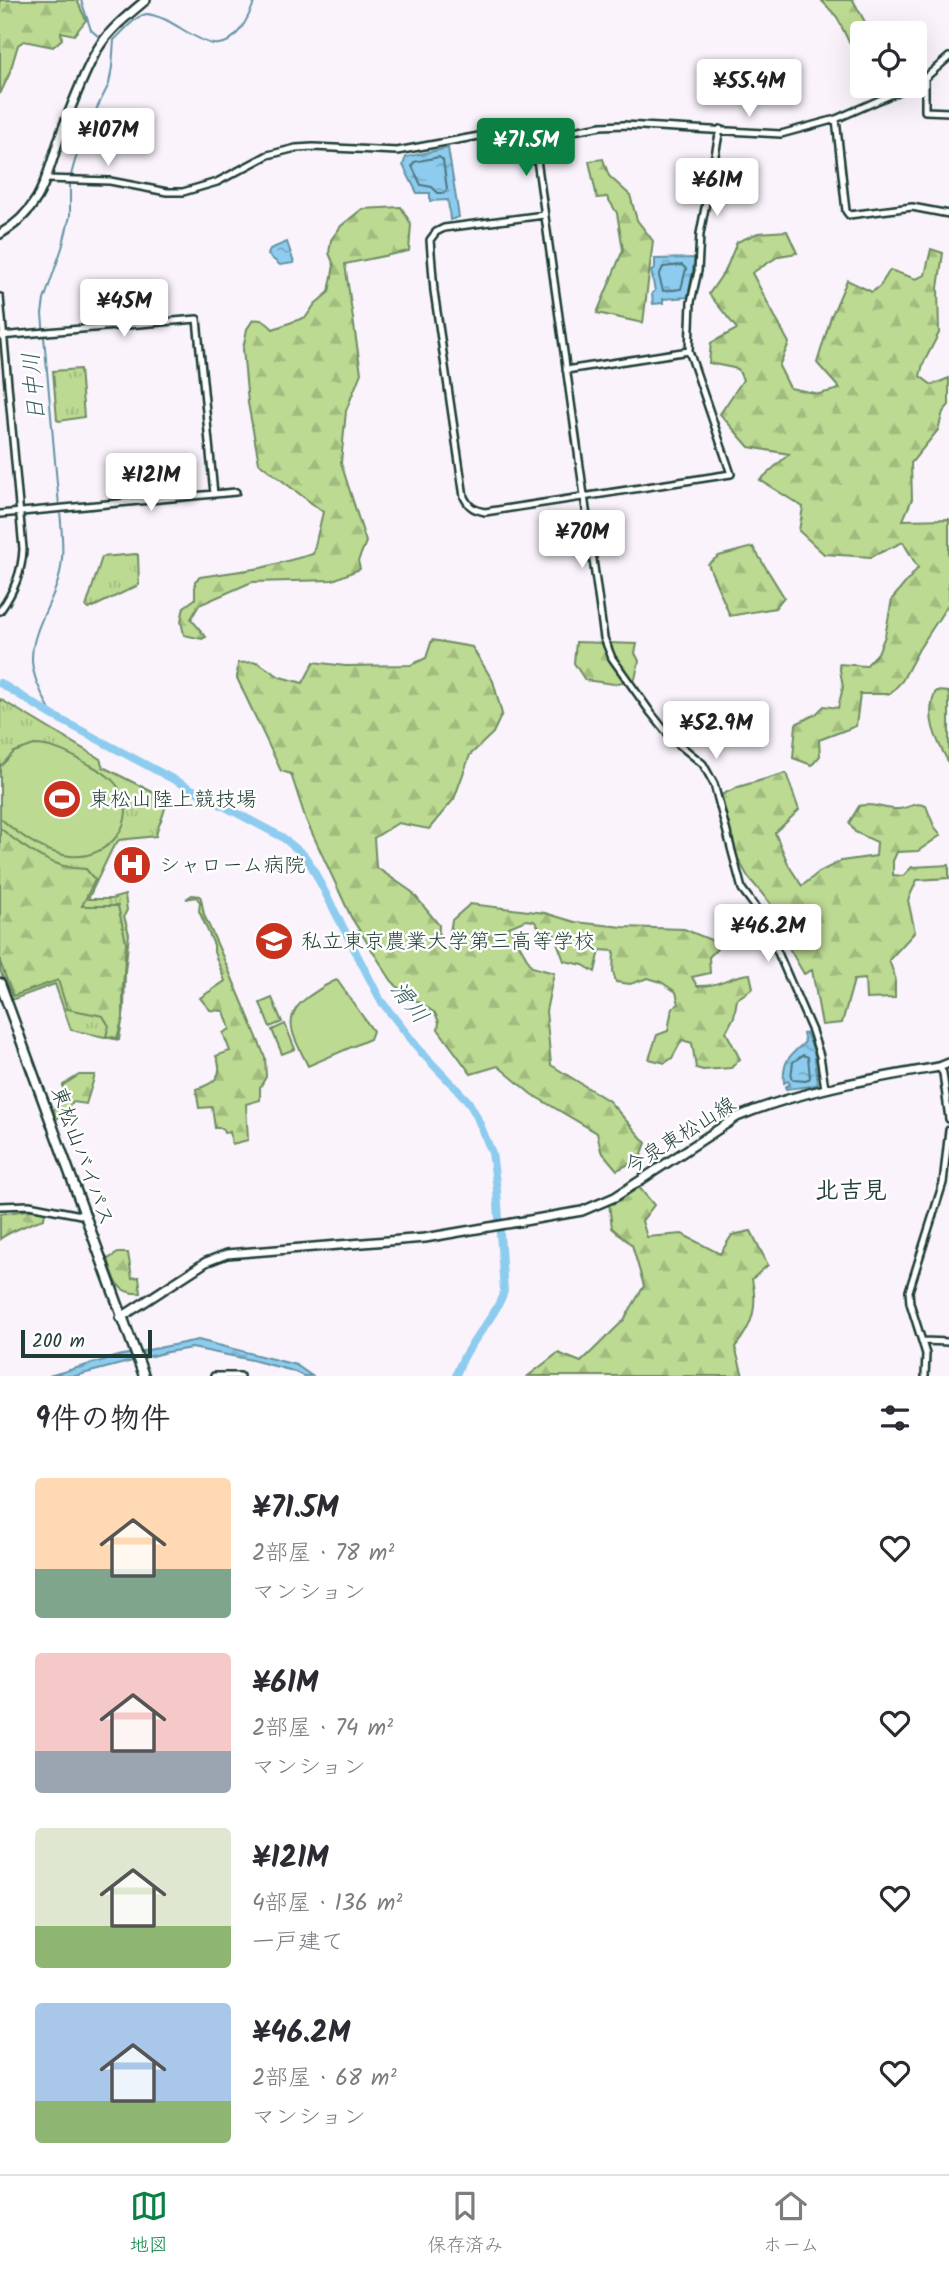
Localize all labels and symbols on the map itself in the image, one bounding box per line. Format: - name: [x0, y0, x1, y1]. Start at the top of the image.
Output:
- pin: ¥55.4M: [692, 60, 806, 119]
- pin: ¥107M: [59, 108, 157, 168]
- pin: ¥71.5M: [469, 118, 583, 178]
- pin: ¥61M: [676, 158, 758, 218]
- pin: ¥45M: [83, 280, 165, 339]
- water label: 日中川: [14, 351, 56, 423]
- pin: ¥121M: [102, 454, 200, 513]
- pin: ¥70M: [541, 510, 623, 570]
- pin: ¥52.9M: [659, 702, 773, 761]
- sports icon: 東松山陸上競技場: [41, 778, 83, 820]
- place label: 東松山陸上競技場: [89, 784, 257, 817]
- hospital icon: シャローム病院: [111, 844, 153, 886]
- place label: シャローム病院: [159, 850, 305, 883]
- pin: ¥46.2M: [711, 904, 825, 964]
- school or university icon: 私立東京農業大学第三高等学校: [253, 920, 295, 962]
- place label: 私立東京農業大学第三高等学校: [301, 926, 595, 959]
- water label: 滑川: [380, 974, 437, 1032]
- street label: 東松山バイパス: [41, 1082, 122, 1231]
- street label: 今泉東松山線: [619, 1089, 743, 1184]
- district label: 北吉見: [815, 1172, 887, 1211]
- scale bar: [21, 1327, 152, 1359]

